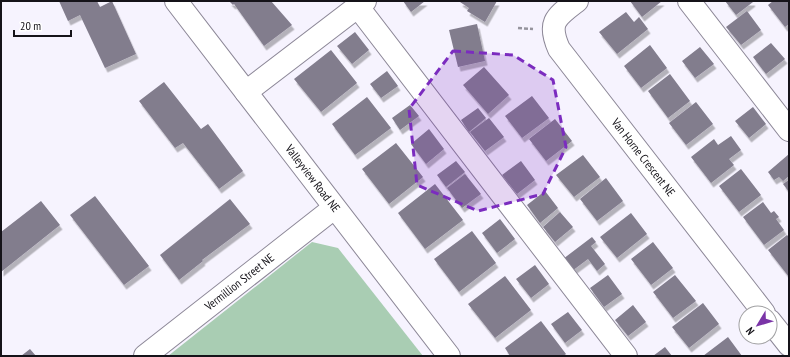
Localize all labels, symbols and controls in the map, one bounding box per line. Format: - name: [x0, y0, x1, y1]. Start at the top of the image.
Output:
- scale bar: [14, 12, 71, 38]
- text: 20 m: [20, 18, 41, 33]
- street label: Van Horne Crescent NE: [608, 114, 679, 199]
- street label: Valleyview Road NE: [282, 141, 344, 215]
- street label: Vermillion Street NE: [201, 250, 277, 314]
- north arrow: [738, 305, 778, 345]
- text: N: [743, 324, 757, 338]

